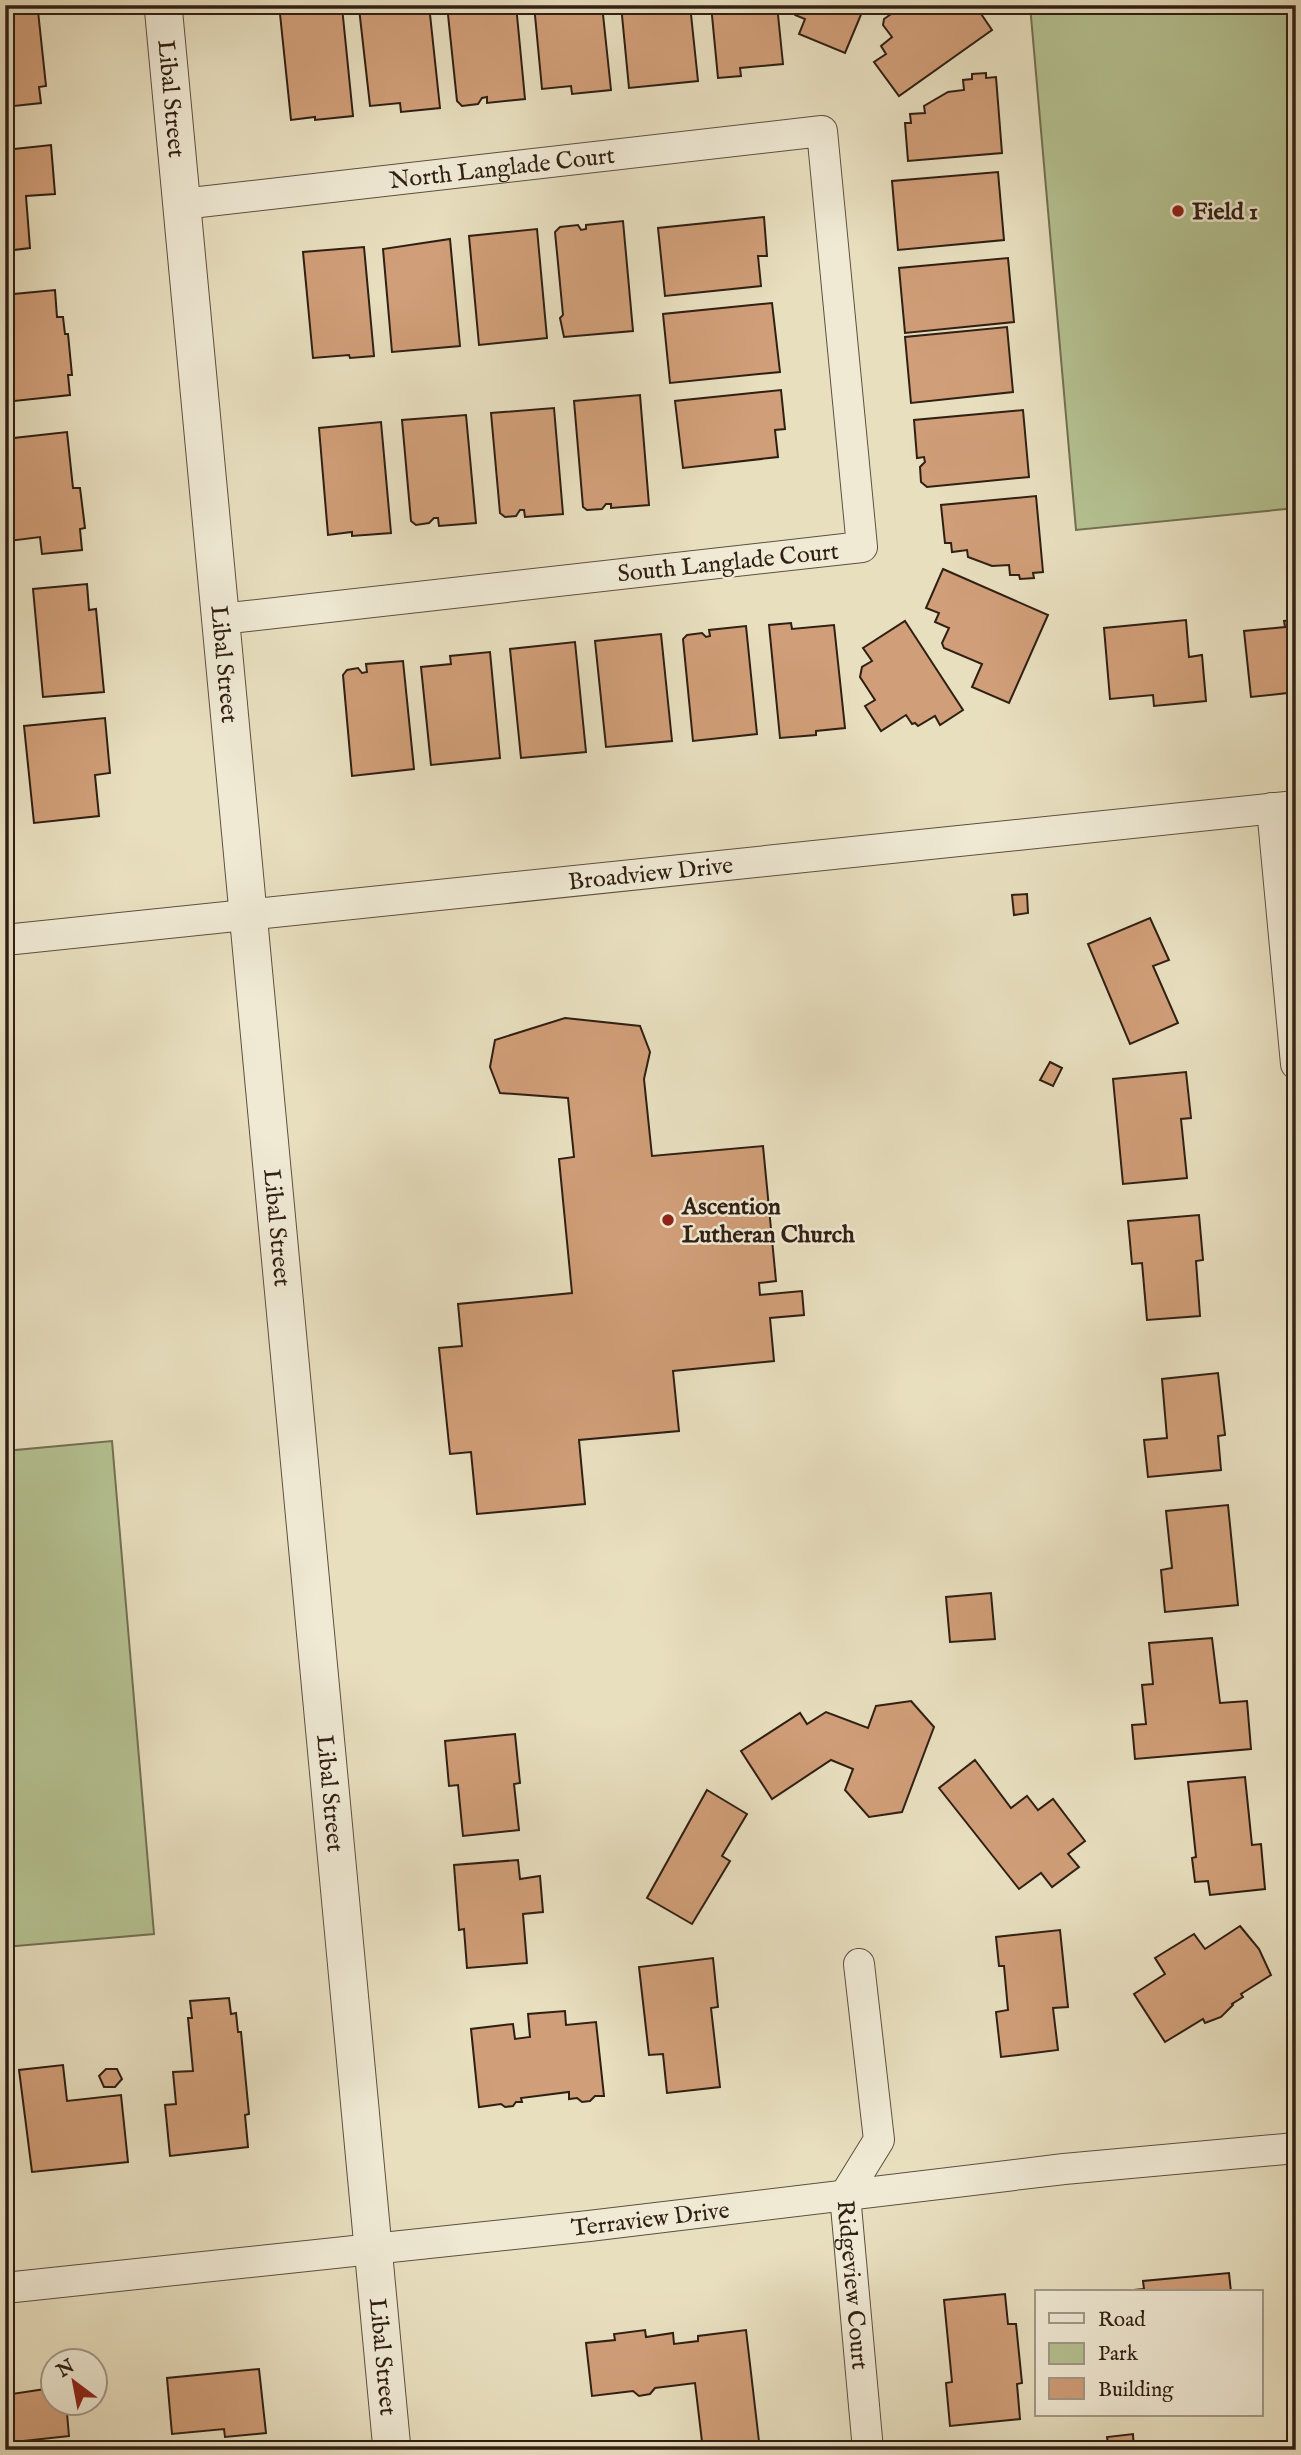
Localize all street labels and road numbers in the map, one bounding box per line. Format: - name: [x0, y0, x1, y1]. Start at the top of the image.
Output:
- street label: Libal Street: [149, 38, 191, 159]
- street label: North Langlade Court: [388, 141, 617, 197]
- street label: South Langlade Court: [616, 536, 840, 591]
- street label: Libal Street: [202, 604, 244, 724]
- street label: Broadview Drive: [567, 851, 735, 898]
- street label: Libal Street: [255, 1168, 297, 1288]
- street label: Libal Street: [308, 1733, 350, 1854]
- street label: Terraview Drive: [570, 2195, 731, 2245]
- street label: Ridgeview Court: [829, 2199, 875, 2371]
- street label: Libal Street: [361, 2297, 403, 2417]

